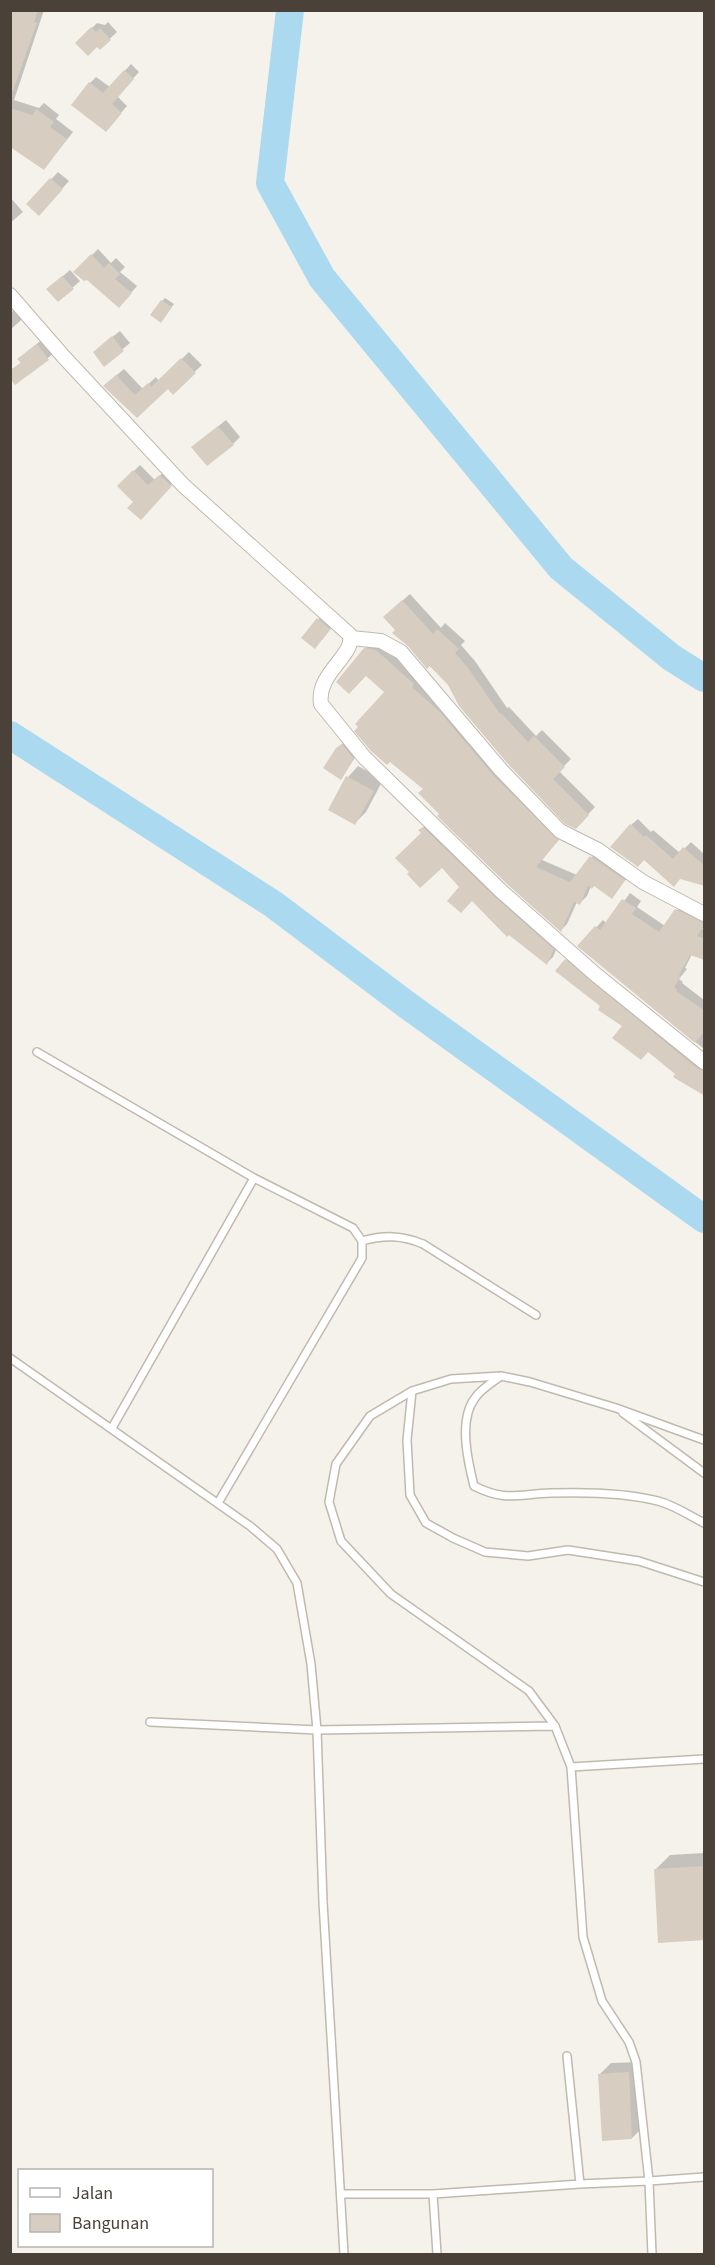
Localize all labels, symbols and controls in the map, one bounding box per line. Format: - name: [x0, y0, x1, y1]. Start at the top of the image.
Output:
- legend: [18, 2169, 213, 2247]
- text: Jalan: [72, 2181, 113, 2206]
- text: Bangunan: [72, 2211, 149, 2236]

